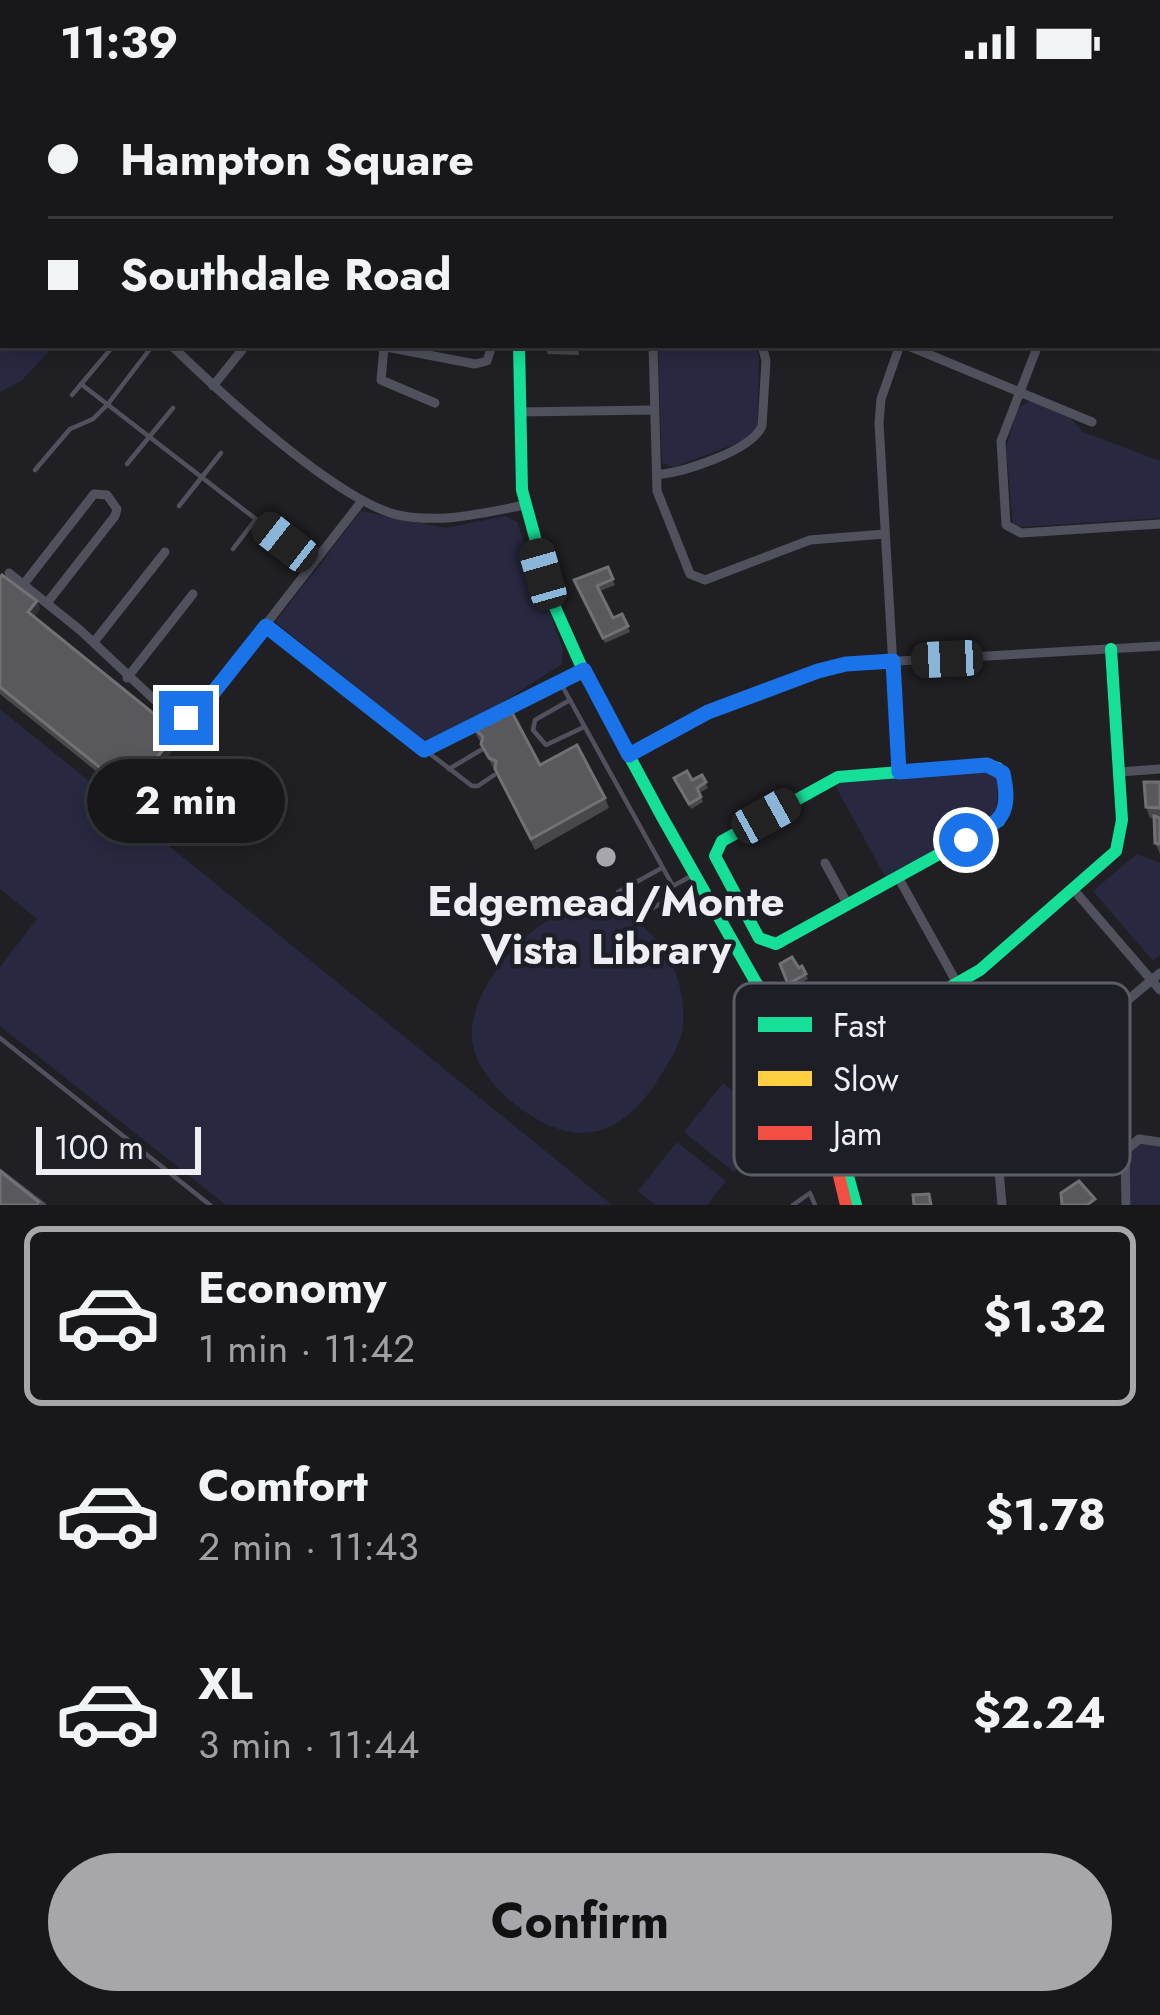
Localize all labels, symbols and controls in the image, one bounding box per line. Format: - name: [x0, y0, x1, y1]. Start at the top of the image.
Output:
- text: 11:39: [60, 10, 178, 75]
- text: Hampton Square: [120, 127, 474, 192]
- text: Southdale Road: [120, 242, 452, 307]
- car: [246, 506, 324, 578]
- car: [516, 534, 570, 614]
- car: [910, 639, 984, 679]
- route end: [159, 691, 213, 745]
- callout: 2 min: [87, 760, 285, 844]
- text: 2 min: [135, 772, 237, 829]
- car: [726, 783, 806, 849]
- route start: [939, 813, 993, 867]
- marker: Edgemead/Monte Vista Library: [593, 844, 619, 870]
- place label: Edgemead/Monte Vista Library: [427, 871, 785, 980]
- legend: [734, 983, 1130, 1175]
- text: Fast: [833, 1002, 886, 1049]
- text: Slow: [833, 1056, 899, 1103]
- text: Jam: [829, 1110, 883, 1157]
- scale bar: [36, 1121, 201, 1174]
- text: 100 m: [54, 1124, 144, 1171]
- text: Economy: [198, 1255, 386, 1320]
- icon: car: [54, 1262, 162, 1370]
- text: $1.32: [983, 1284, 1106, 1349]
- text: 1 min · 11:42: [198, 1320, 415, 1377]
- text: Comfort: [198, 1453, 368, 1518]
- icon: car: [54, 1460, 162, 1568]
- text: $1.78: [985, 1482, 1106, 1547]
- text: 2 min · 11:43: [198, 1518, 419, 1575]
- text: XL: [198, 1651, 253, 1716]
- icon: car: [54, 1658, 162, 1766]
- text: $2.24: [973, 1680, 1106, 1745]
- text: 3 min · 11:44: [198, 1716, 419, 1773]
- button: Confirm: [48, 1853, 1112, 1991]

